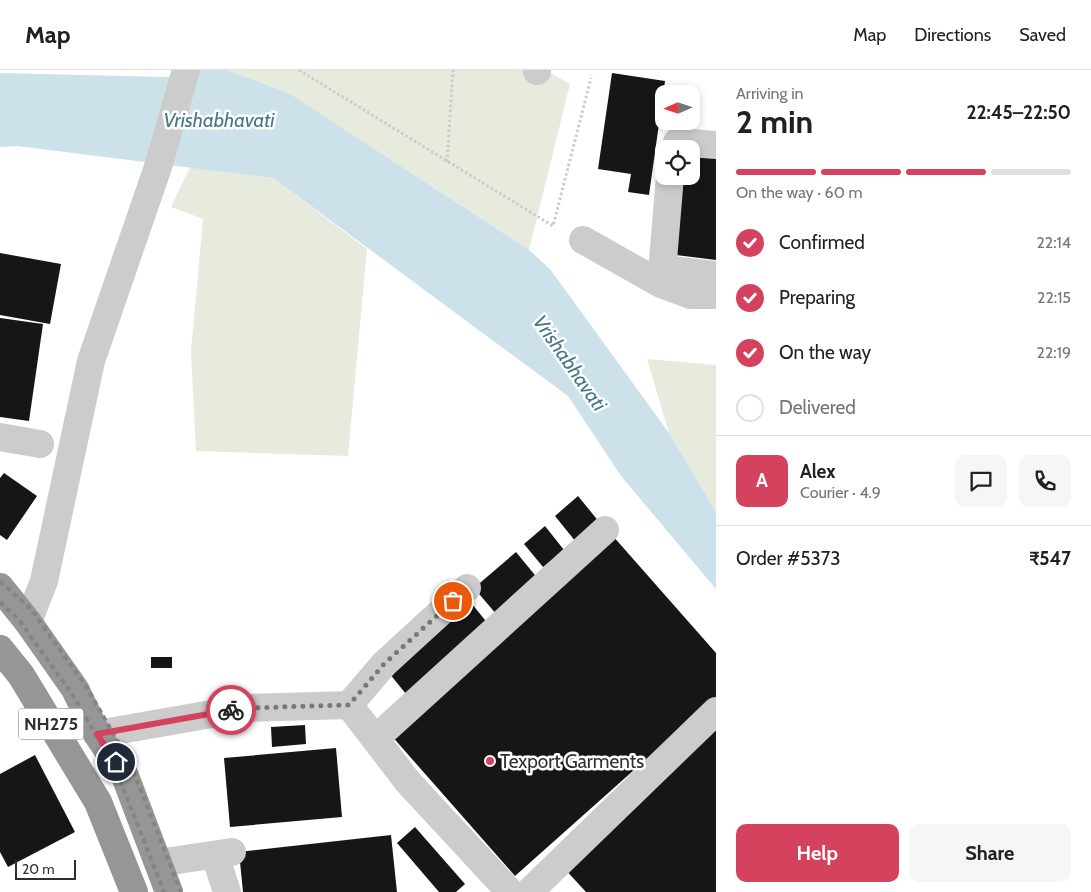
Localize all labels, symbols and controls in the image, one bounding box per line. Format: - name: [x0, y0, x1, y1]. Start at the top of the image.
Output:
- text: Map: [25, 20, 71, 49]
- text: Map: [853, 24, 886, 46]
- text: Directions: [914, 24, 991, 46]
- text: Saved: [1019, 24, 1066, 46]
- text: Arriving in: [736, 84, 803, 103]
- north arrow: [655, 85, 700, 130]
- map controls: [655, 85, 700, 185]
- text: 22:45–22:50: [966, 101, 1071, 124]
- text: 2 min: [736, 102, 813, 141]
- water label: Vrishabhavati: [163, 108, 275, 132]
- button: locate: [655, 140, 700, 185]
- text: On the way · 60 m: [736, 183, 862, 202]
- icon: check: [736, 229, 764, 257]
- text: Confirmed: [779, 231, 865, 254]
- text: 22:14: [1036, 233, 1071, 252]
- icon: check: [736, 284, 764, 312]
- text: Preparing: [779, 286, 855, 309]
- text: 22:15: [1037, 288, 1071, 307]
- water label: Vrishabhavati: [528, 311, 612, 416]
- icon: check: [736, 339, 764, 367]
- text: On the way: [779, 341, 871, 364]
- text: 22:19: [1037, 343, 1071, 362]
- text: Delivered: [779, 396, 856, 419]
- button: chat: [955, 455, 1007, 507]
- button: phone: [1019, 455, 1071, 507]
- text: Alex: [800, 460, 836, 483]
- text: A: [756, 469, 768, 492]
- text: Courier · 4.9: [800, 483, 881, 502]
- text: Order #5373: [736, 547, 841, 570]
- text: ₹547: [1029, 547, 1071, 570]
- pin: [432, 580, 474, 622]
- icon: bag: [439, 587, 467, 615]
- courier: [206, 685, 256, 735]
- icon: bike: [217, 696, 245, 724]
- road number: NH275: [18, 709, 84, 740]
- pin: [95, 741, 137, 783]
- icon: home: [102, 748, 130, 776]
- place label: Texport Garments: [500, 750, 644, 773]
- marker: Texport Garments: [484, 755, 496, 767]
- button: Help: [736, 824, 899, 882]
- button: Share: [909, 824, 1071, 882]
- scale bar: [15, 857, 76, 880]
- text: 20 m: [22, 860, 55, 878]

